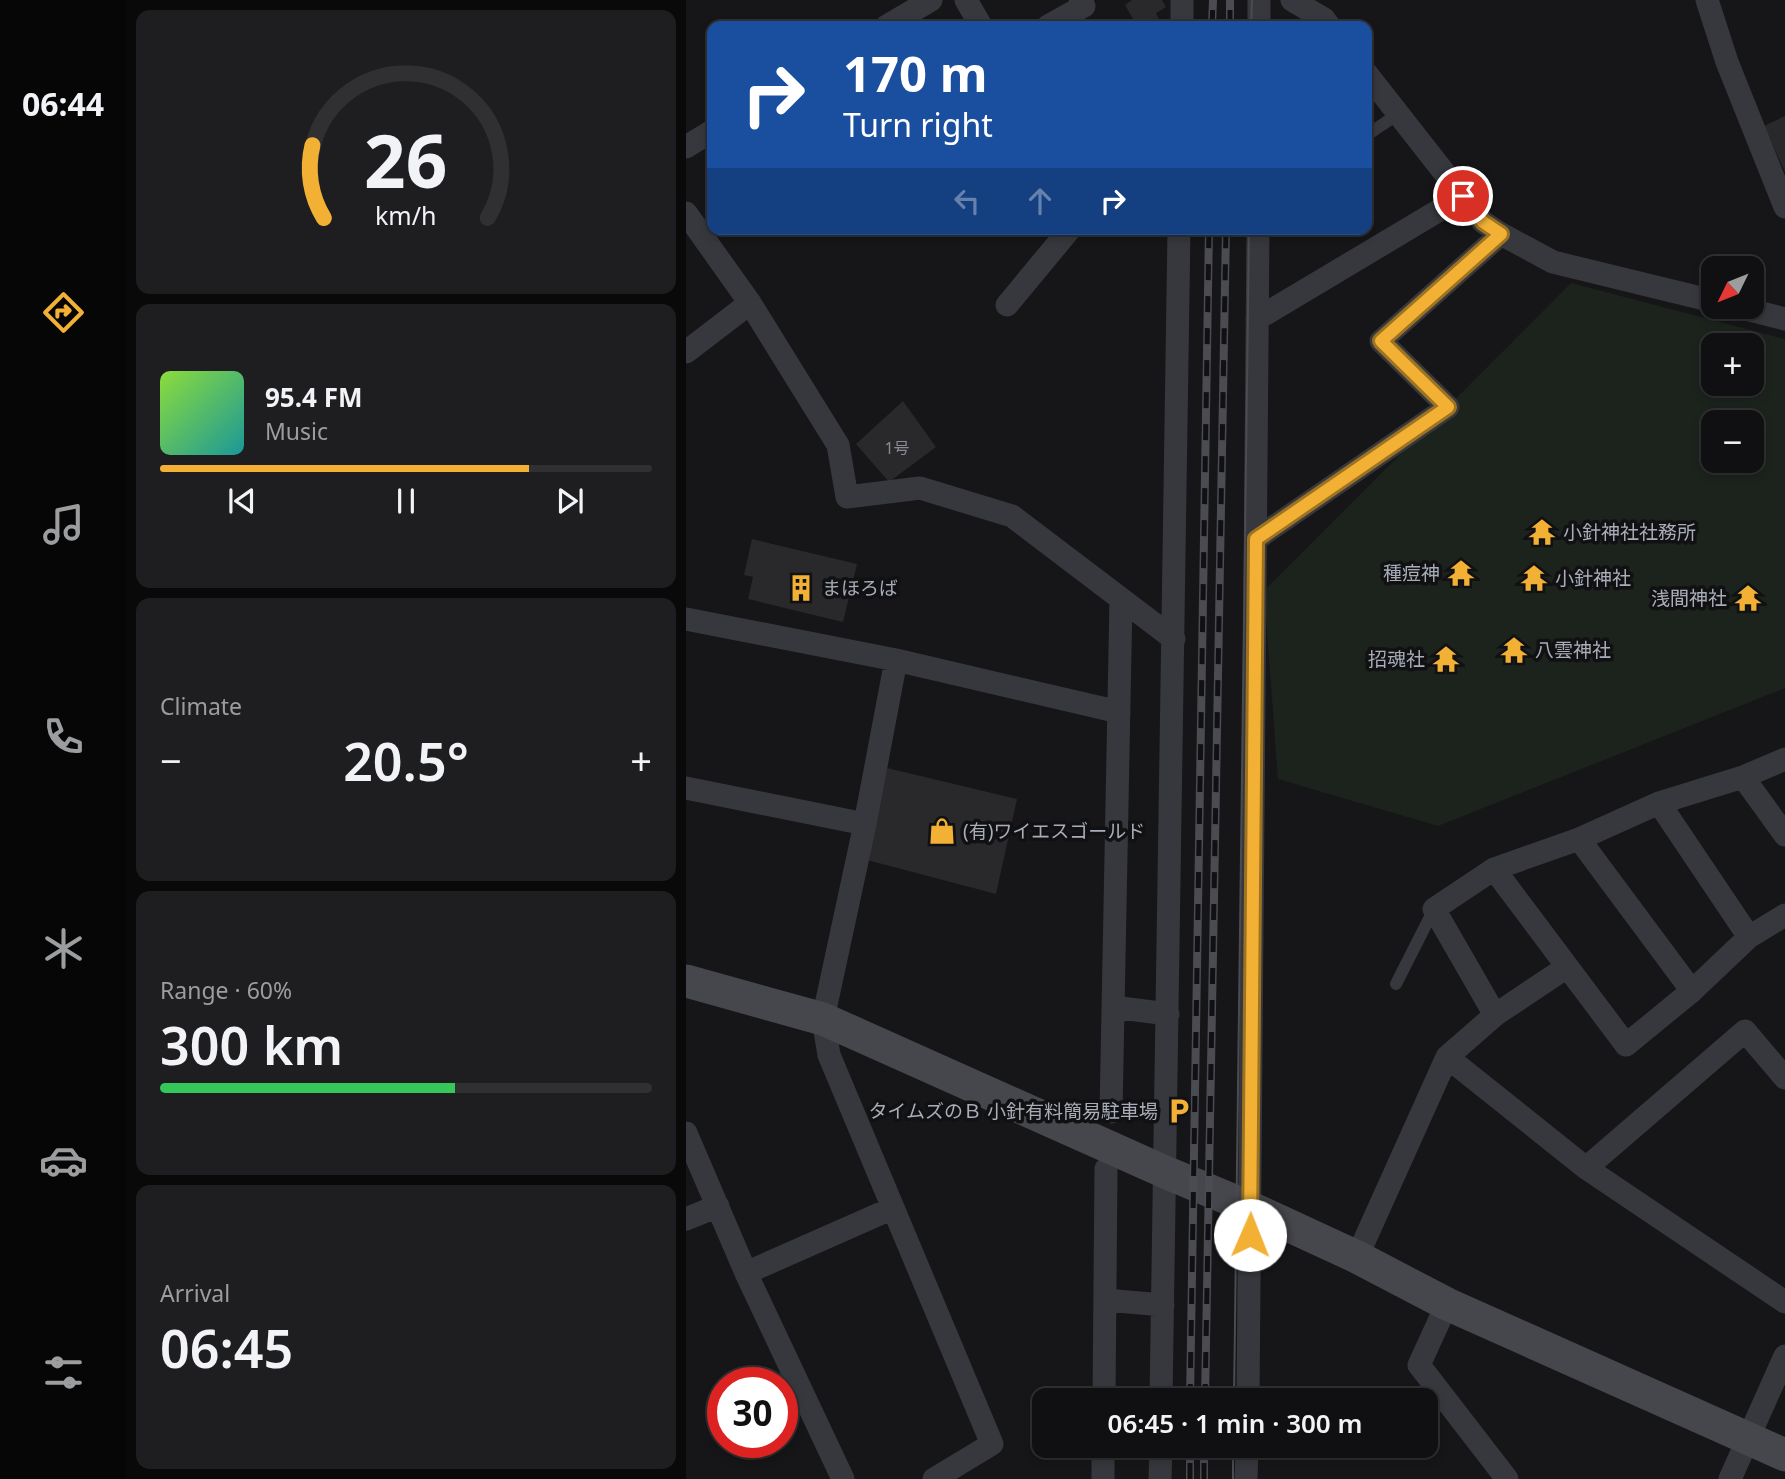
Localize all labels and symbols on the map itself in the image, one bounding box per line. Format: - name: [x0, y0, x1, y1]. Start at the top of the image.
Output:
- pin: [1433, 166, 1493, 226]
- north arrow: [1701, 256, 1764, 318]
- house number: 1号: [884, 437, 910, 459]
- temple icon: 小針神社社務所: [1527, 517, 1557, 547]
- place label: 小針神社社務所: [1563, 519, 1696, 545]
- temple icon: 種痘神: [1446, 558, 1476, 588]
- place label: 種痘神: [1383, 560, 1440, 586]
- temple icon: 小針神社: [1519, 563, 1549, 593]
- place label: 小針神社: [1555, 565, 1631, 591]
- building icon: まほろば: [786, 573, 816, 603]
- place label: まほろば: [822, 575, 898, 601]
- temple icon: 浅間神社: [1733, 583, 1763, 613]
- place label: 浅間神社: [1651, 585, 1727, 611]
- temple icon: 八雲神社: [1499, 635, 1529, 665]
- place label: 八雲神社: [1535, 637, 1611, 663]
- temple icon: 招魂社: [1431, 644, 1461, 674]
- place label: 招魂社: [1368, 646, 1425, 672]
- shop icon: (有)ワイエスゴールド: [927, 816, 957, 846]
- place label: (有)ワイエスゴールド: [963, 818, 1145, 844]
- parking icon: タイムズのＢ 小針有料簡易駐車場: [1164, 1096, 1194, 1126]
- place label: タイムズのＢ 小針有料簡易駐車場: [868, 1098, 1158, 1124]
- position arrow: [1213, 1198, 1287, 1272]
- speed limit sign: 30: [707, 1367, 798, 1458]

